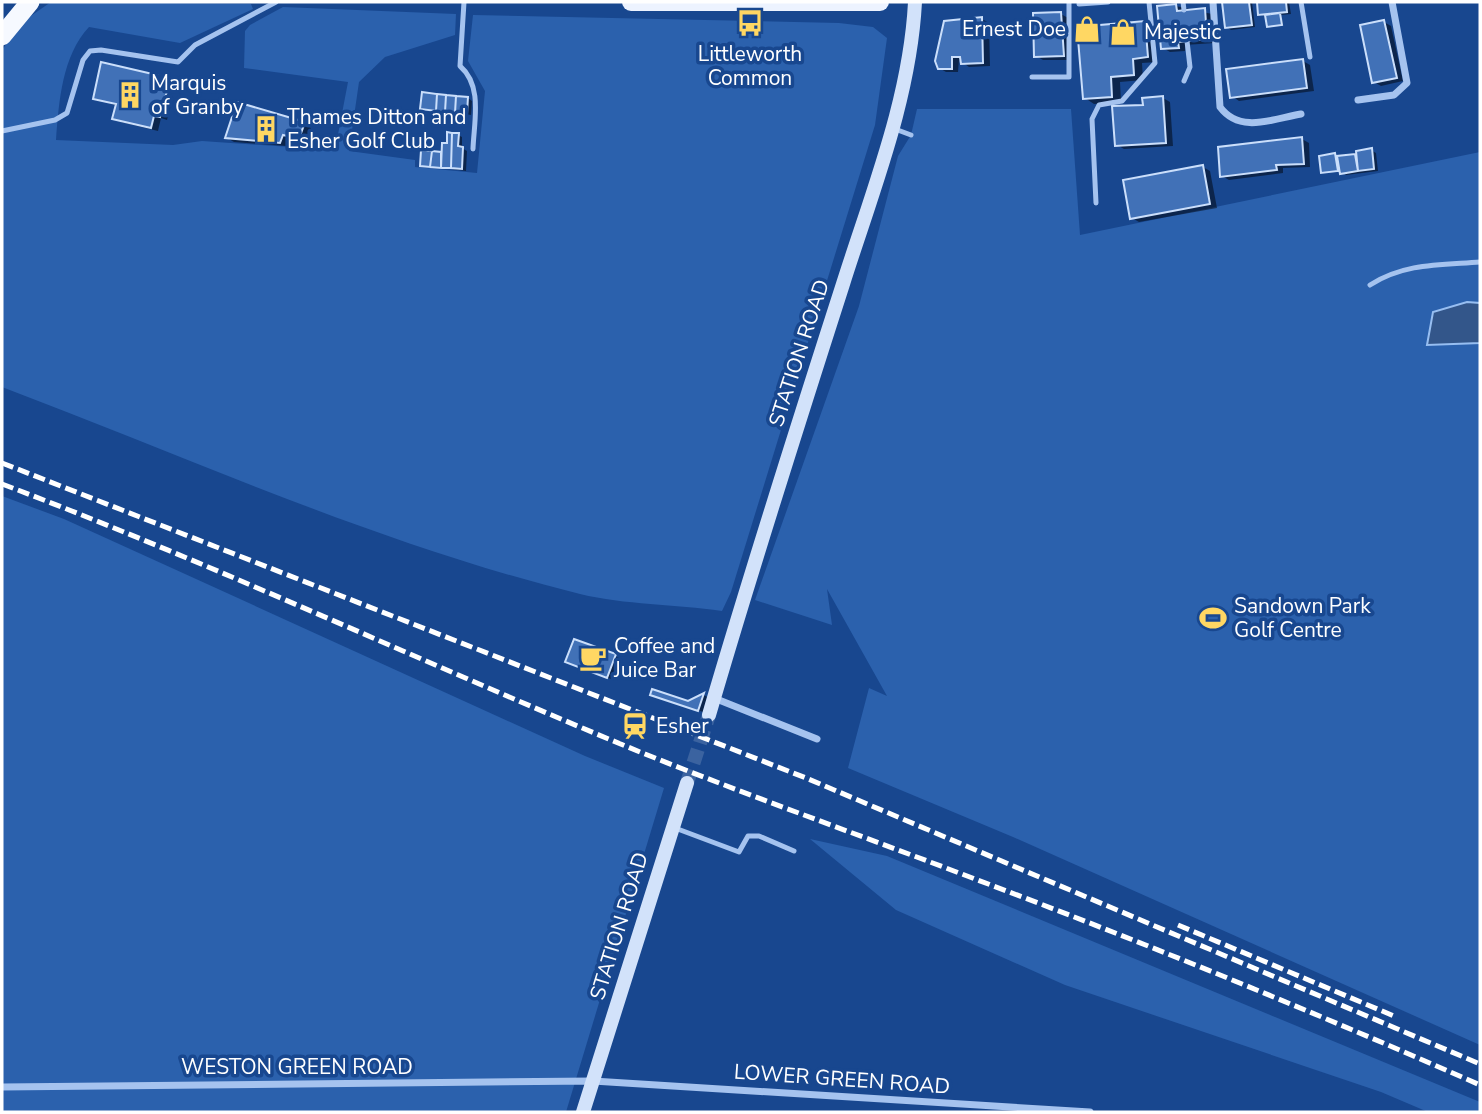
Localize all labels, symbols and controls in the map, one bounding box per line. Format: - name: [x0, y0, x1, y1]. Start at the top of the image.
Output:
- bus stop icon: Littleworth Common: [735, 8, 765, 38]
- shop icon: Ernest Doe: [1072, 14, 1102, 44]
- place label: Ernest Doe: [962, 15, 1066, 43]
- shop icon: Majestic: [1108, 17, 1138, 47]
- place label: Majestic: [1144, 18, 1221, 46]
- place label: Littleworth Common: [698, 40, 802, 92]
- place label: Marquis of Granby: [151, 69, 244, 121]
- building icon: Marquis of Granby: [115, 80, 145, 110]
- place label: Thames Ditton and Esher Golf Club: [287, 103, 466, 155]
- building icon: Thames Ditton and Esher Golf Club: [251, 114, 281, 144]
- street label: STATION ROAD: [762, 276, 836, 430]
- place label: Sandown Park Golf Centre: [1234, 592, 1371, 644]
- sports icon: Sandown Park Golf Centre: [1198, 603, 1228, 633]
- place label: Coffee and Juice Bar: [613, 632, 715, 684]
- cafe icon: Coffee and Juice Bar: [578, 643, 608, 673]
- station icon: Esher: [620, 711, 650, 741]
- place label: Esher: [656, 712, 709, 740]
- street label: STATION ROAD: [583, 849, 655, 1003]
- street label: WESTON GREEN ROAD: [181, 1053, 413, 1081]
- street label: LOWER GREEN ROAD: [733, 1057, 951, 1101]

